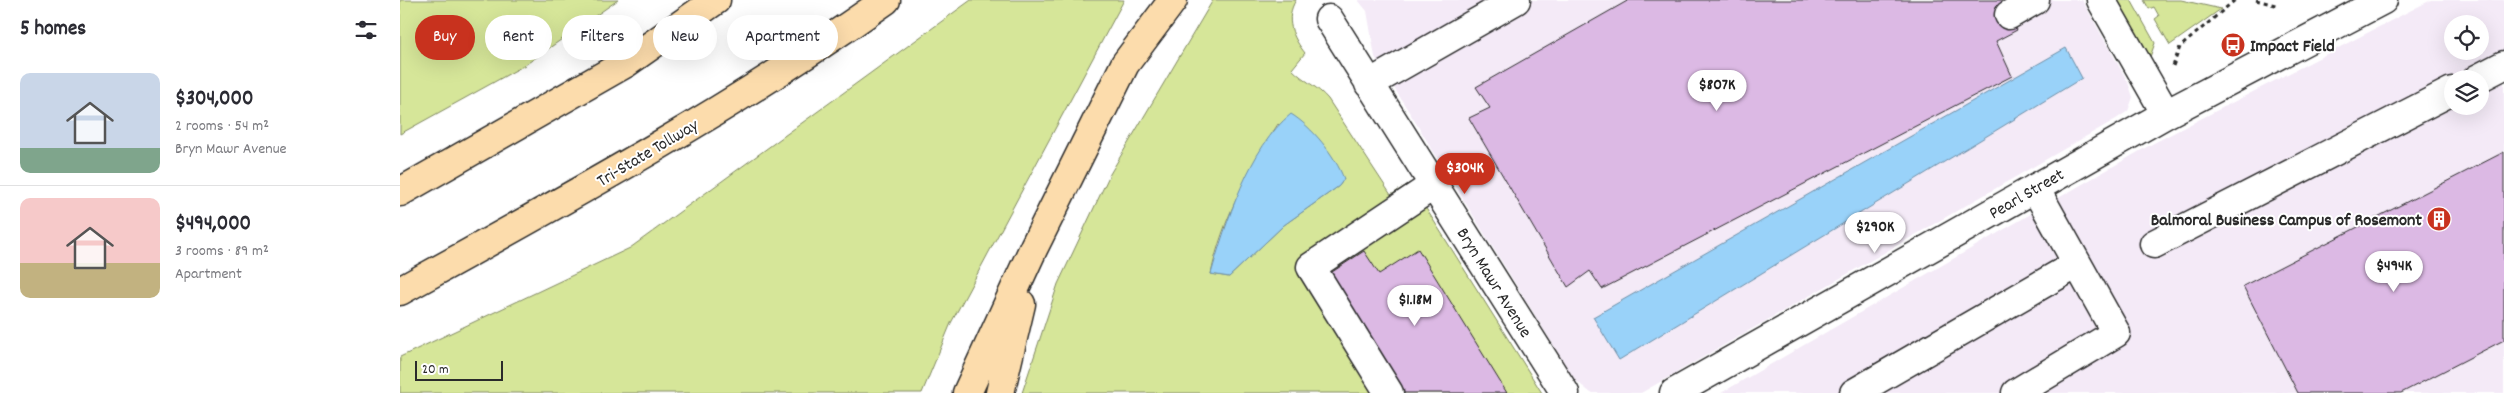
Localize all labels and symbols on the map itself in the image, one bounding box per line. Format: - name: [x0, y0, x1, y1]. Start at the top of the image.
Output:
- bus stop icon: Impact Field: [2220, 32, 2246, 58]
- place label: Impact Field: [2250, 35, 2335, 60]
- pin: $807K: [1682, 70, 1752, 112]
- street label: Tri-State Tollway: [593, 114, 704, 194]
- pin: $304K: [1430, 152, 1500, 195]
- street label: Pearl Street: [1985, 163, 2070, 227]
- building icon: Balmoral Business Campus of Rosemont: [2426, 206, 2452, 232]
- place label: Balmoral Business Campus of Rosemont: [2151, 209, 2422, 234]
- pin: $290K: [1840, 212, 1910, 254]
- street label: Bryn Mawr Avenue: [1449, 223, 1537, 343]
- pin: $494K: [2359, 250, 2429, 293]
- pin: $1.18M: [1374, 284, 1456, 327]
- scale bar: [415, 358, 502, 381]

